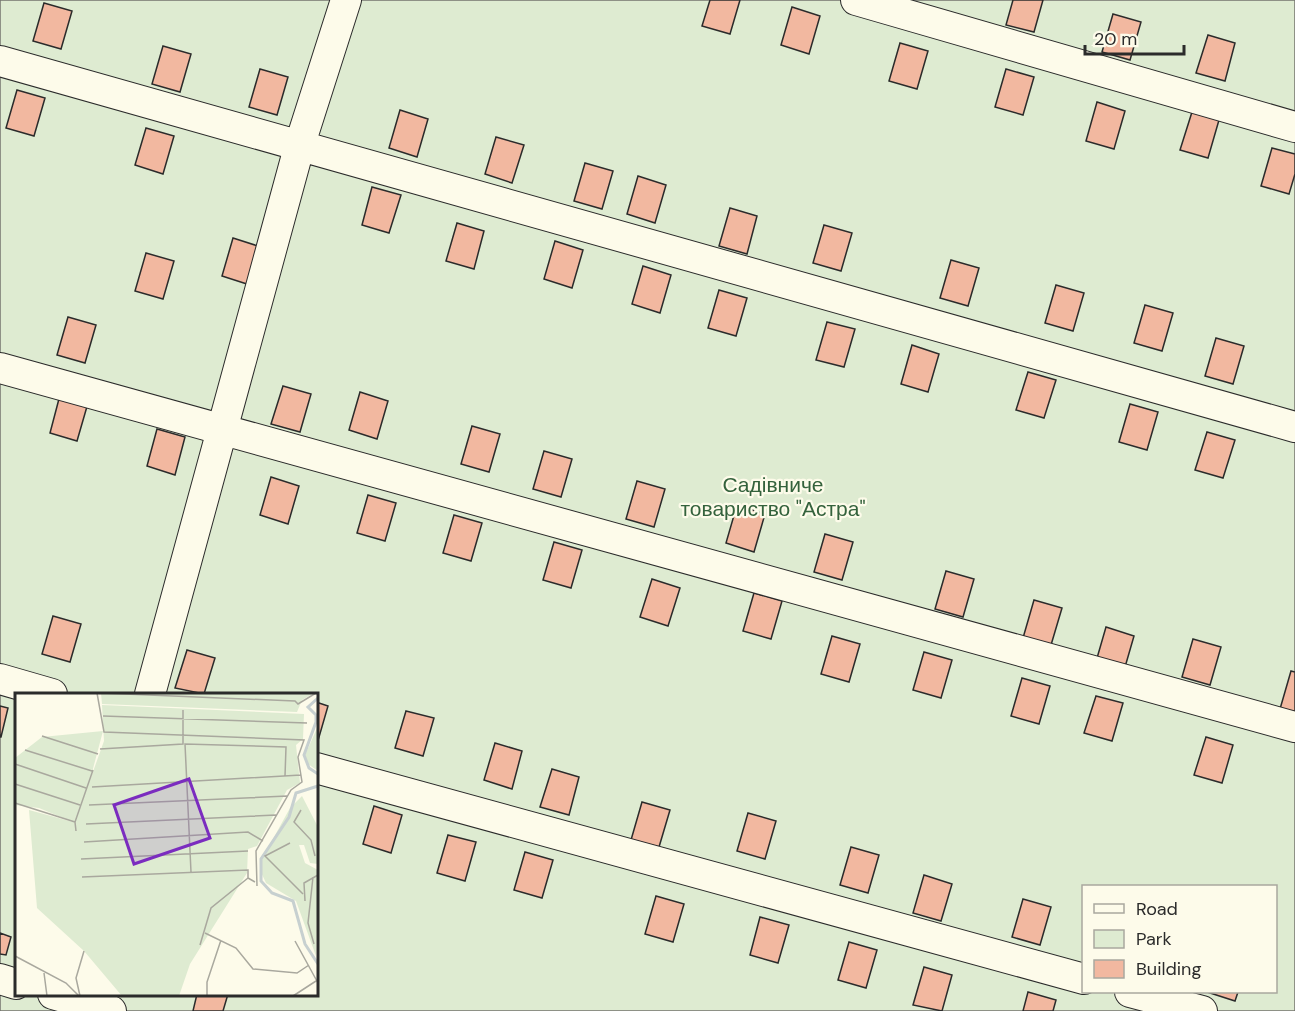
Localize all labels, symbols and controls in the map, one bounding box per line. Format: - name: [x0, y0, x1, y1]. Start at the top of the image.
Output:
- scale bar: [1085, 18, 1184, 56]
- text: 20 m: [1094, 27, 1137, 51]
- park label: Садівниче товариство "Астра": [680, 471, 866, 523]
- inset map: [15, 693, 318, 996]
- legend: [1082, 885, 1277, 993]
- text: Road: [1136, 897, 1178, 921]
- text: Park: [1136, 927, 1172, 951]
- text: Building: [1136, 957, 1201, 981]

